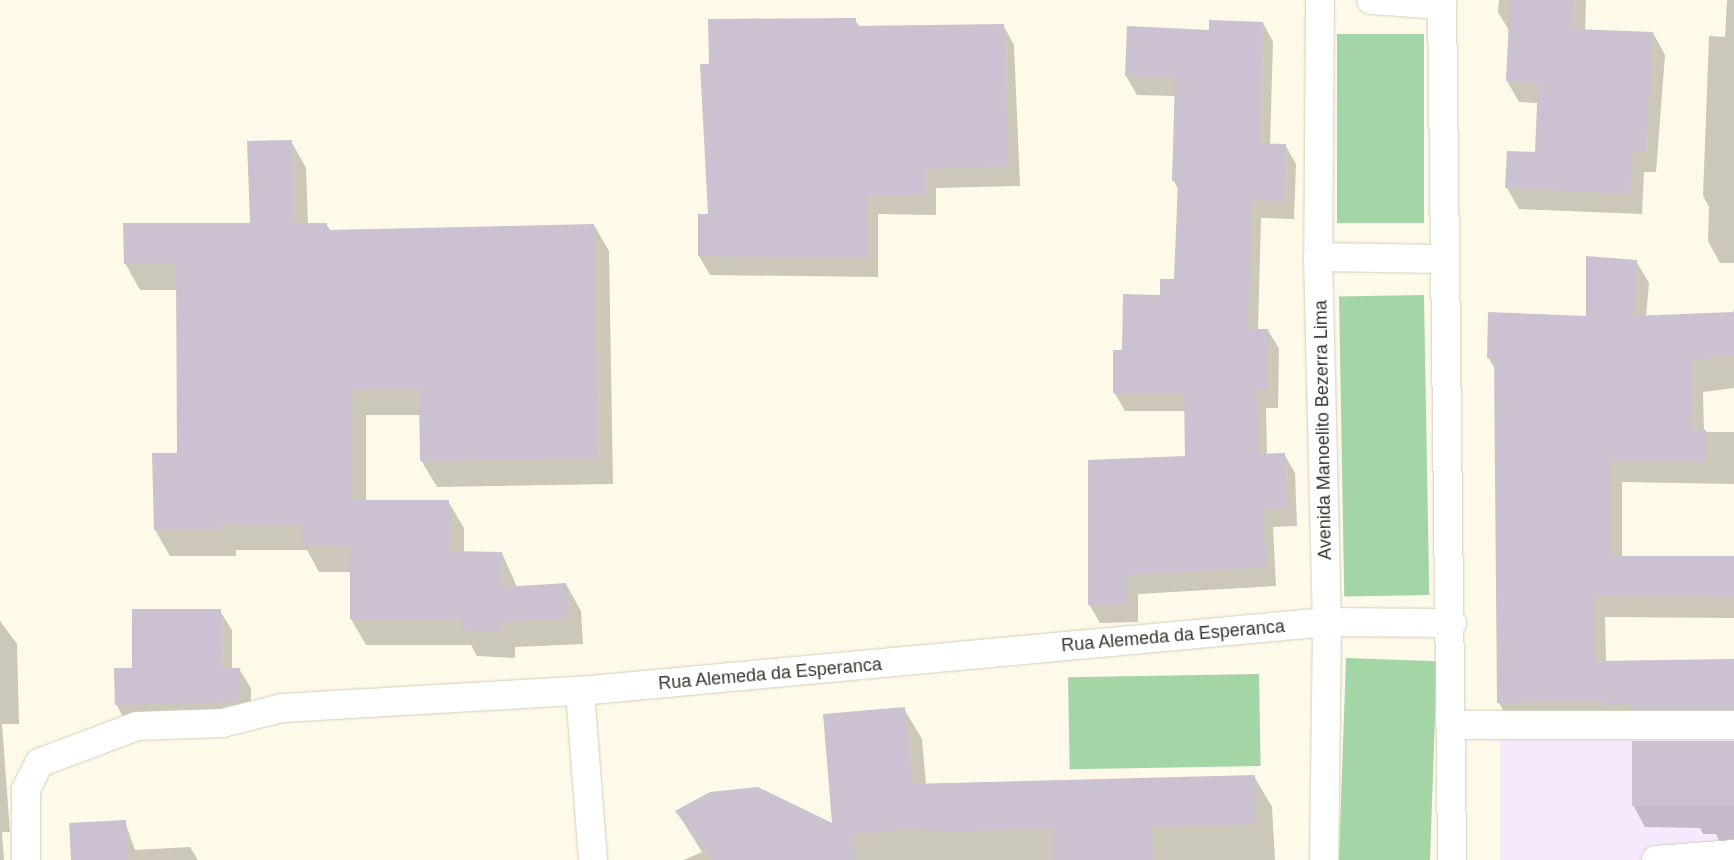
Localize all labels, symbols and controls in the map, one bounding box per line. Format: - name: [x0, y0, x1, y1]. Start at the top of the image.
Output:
- street label: Avenida Manoelito Bezerra Lima: [1310, 300, 1336, 560]
- street label: Rua Alemeda da Esperanca: [1060, 615, 1286, 657]
- street label: Rua Alemeda da Esperanca: [657, 653, 883, 695]

